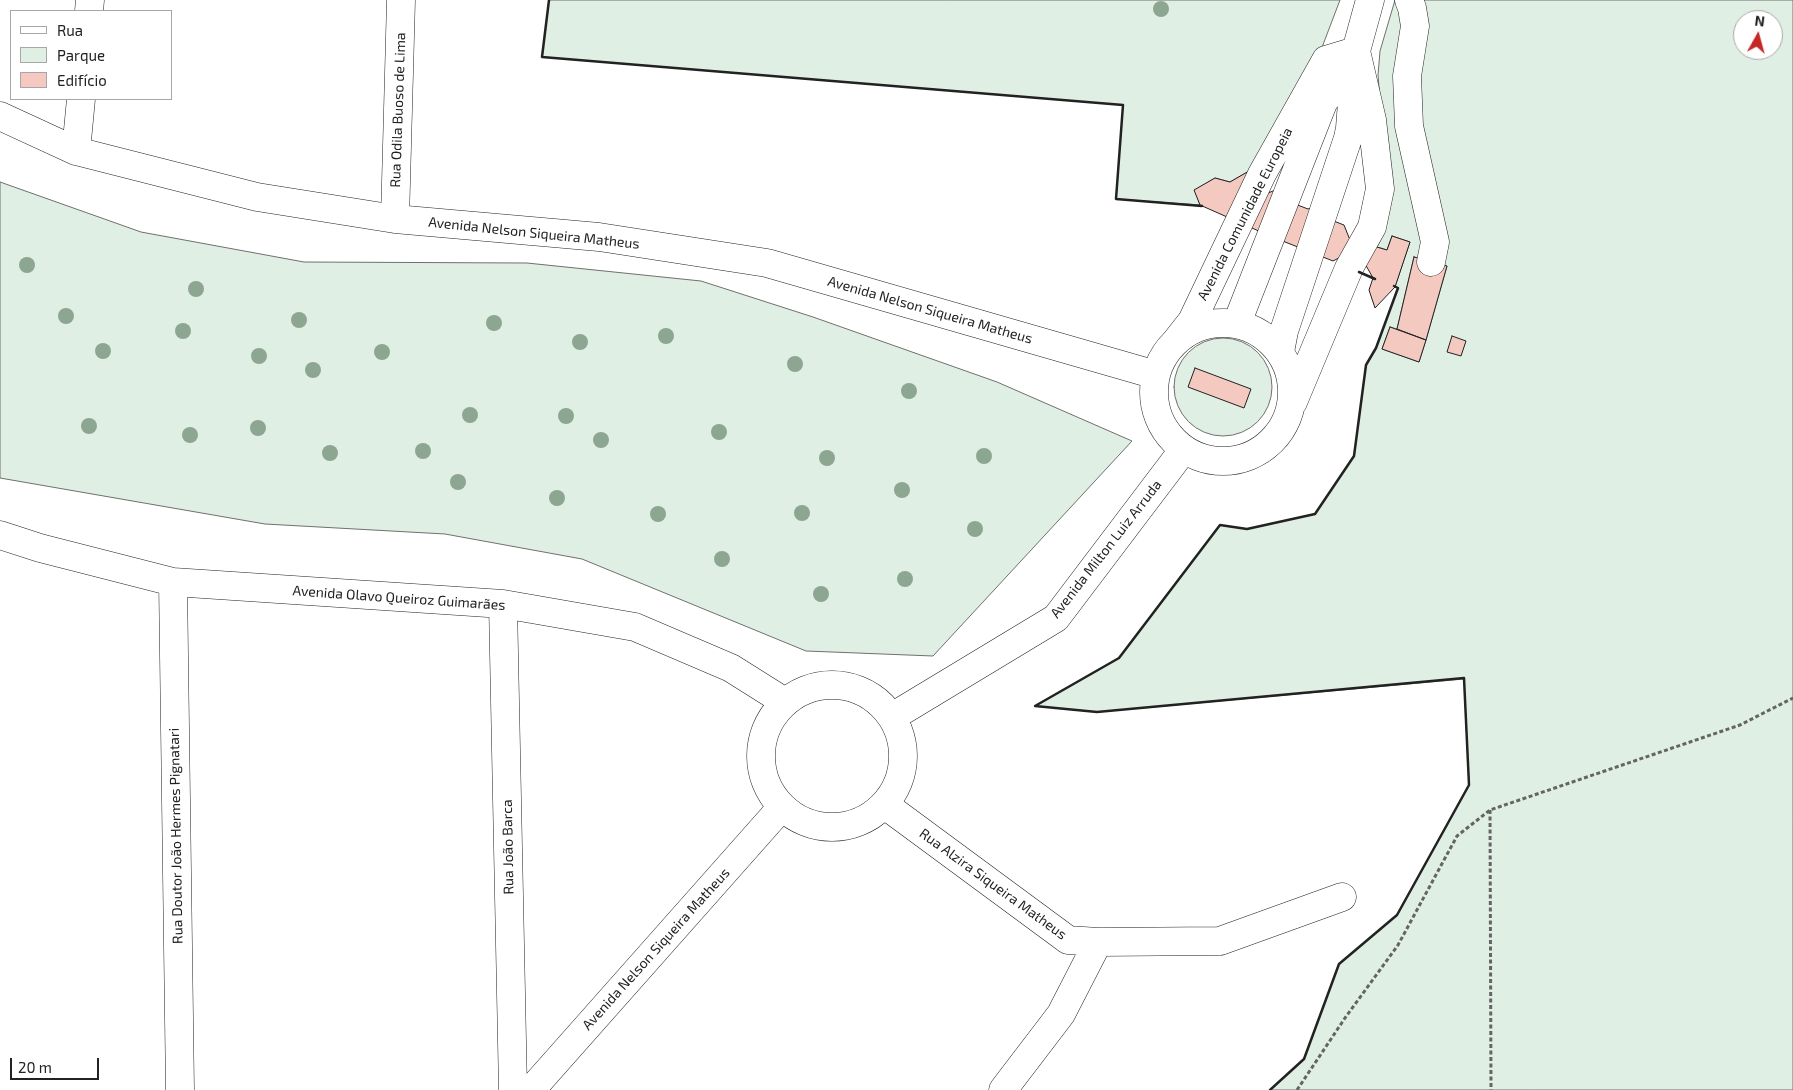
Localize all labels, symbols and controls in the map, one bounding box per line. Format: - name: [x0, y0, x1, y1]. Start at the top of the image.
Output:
- legend: [10, 10, 172, 100]
- north arrow: [1733, 10, 1783, 60]
- text: N: [1754, 12, 1766, 30]
- text: Rua: [57, 21, 83, 39]
- street label: Rua Odila Buoso de Lima: [387, 32, 409, 188]
- text: Parque: [57, 46, 105, 64]
- text: Edifício: [57, 71, 107, 89]
- street label: Avenida Comunidade Europeia: [1194, 125, 1296, 303]
- street label: Avenida Nelson Siqueira Matheus: [428, 214, 640, 252]
- street label: Avenida Nelson Siqueira Matheus: [826, 273, 1034, 347]
- street label: Avenida Milton Luiz Arruda: [1047, 477, 1165, 621]
- street label: Avenida Olavo Queiroz Guimarães: [292, 582, 506, 614]
- street label: Rua Doutor João Hermes Pignatari: [166, 728, 186, 944]
- street label: Rua João Barca: [499, 799, 517, 895]
- street label: Rua Alzira Siqueira Matheus: [916, 825, 1070, 943]
- street label: Avenida Nelson Siqueira Matheus: [579, 864, 733, 1034]
- scale bar: [12, 1048, 101, 1080]
- text: 20 m: [18, 1058, 52, 1076]

